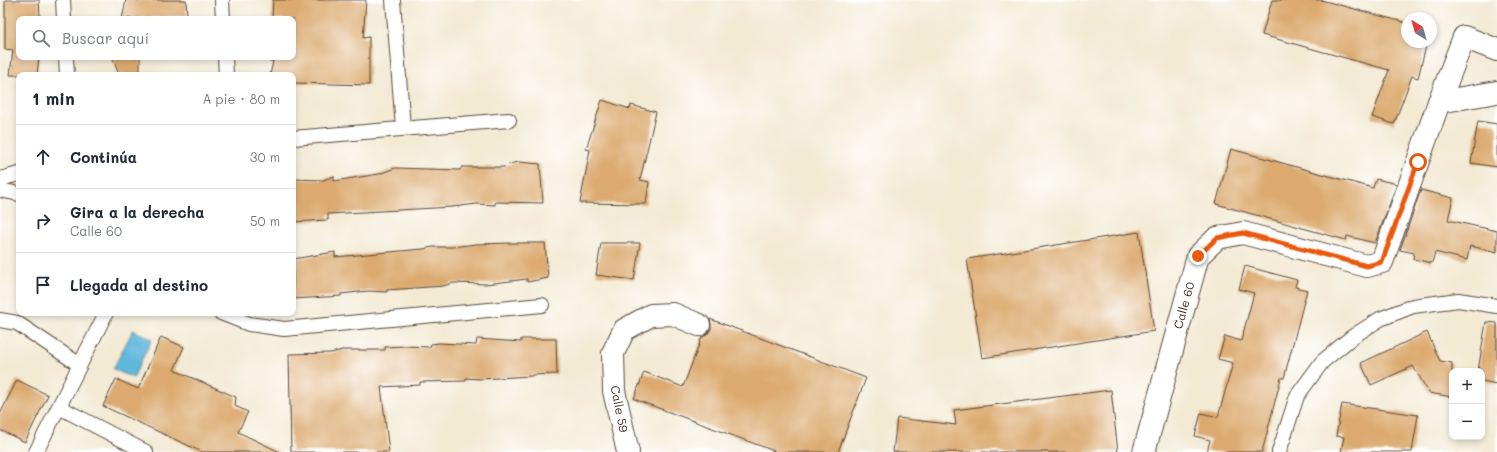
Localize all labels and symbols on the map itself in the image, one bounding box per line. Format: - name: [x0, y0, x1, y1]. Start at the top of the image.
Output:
- north arrow: [1401, 12, 1437, 48]
- route start: [1409, 153, 1427, 171]
- route end: [1189, 247, 1207, 265]
- street label: Calle 60: [1169, 279, 1198, 330]
- street label: Calle 59: [608, 384, 632, 434]

